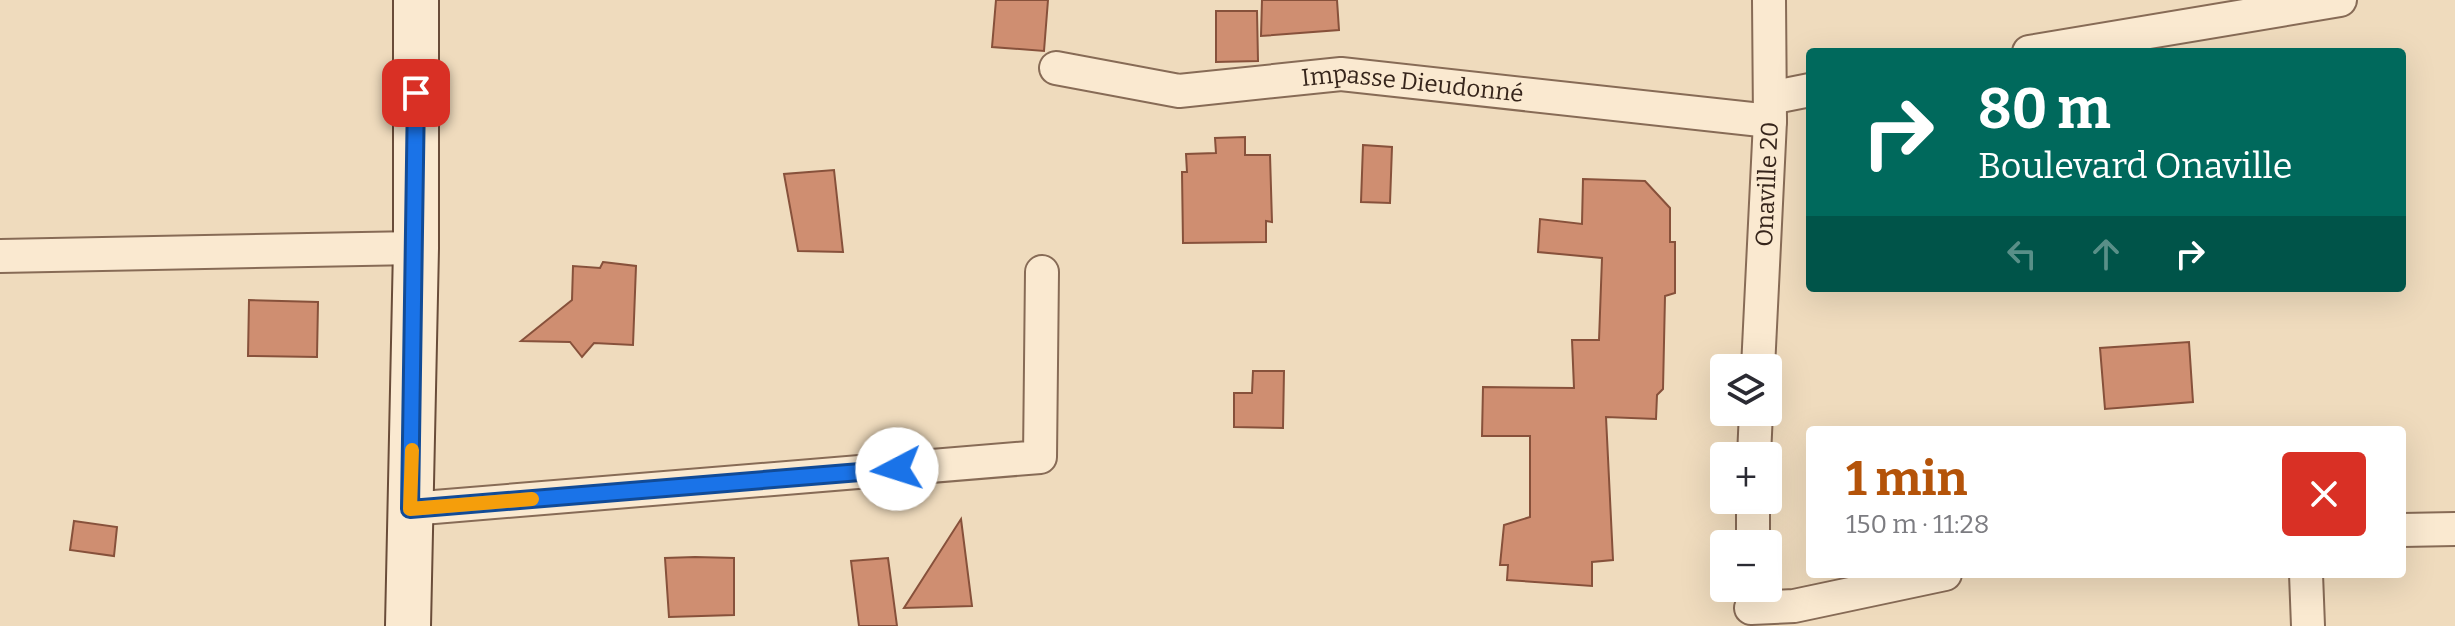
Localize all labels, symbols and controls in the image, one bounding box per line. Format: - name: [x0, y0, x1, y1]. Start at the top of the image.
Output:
- pin: [382, 59, 450, 127]
- street label: Impasse Dieudonné: [1300, 59, 1525, 108]
- icon: arrive: [394, 71, 438, 115]
- text: 80 m: [1978, 76, 2111, 143]
- icon: right: [1846, 80, 1950, 184]
- street label: Onaville 20: [1750, 121, 1784, 247]
- text: Boulevard Onaville: [1978, 144, 2292, 188]
- icon: left: [2000, 232, 2044, 276]
- icon: ahead: [2084, 232, 2128, 276]
- icon: right: [2168, 232, 2212, 276]
- map controls: [1710, 354, 1782, 602]
- button: layers: [1710, 354, 1782, 426]
- position arrow: [855, 427, 939, 511]
- button: +: [1710, 442, 1782, 514]
- text: 1 min: [1846, 450, 1967, 508]
- button: close: [2282, 452, 2366, 536]
- text: 150 m · 11:28: [1846, 509, 1989, 540]
- button: −: [1710, 530, 1782, 602]

